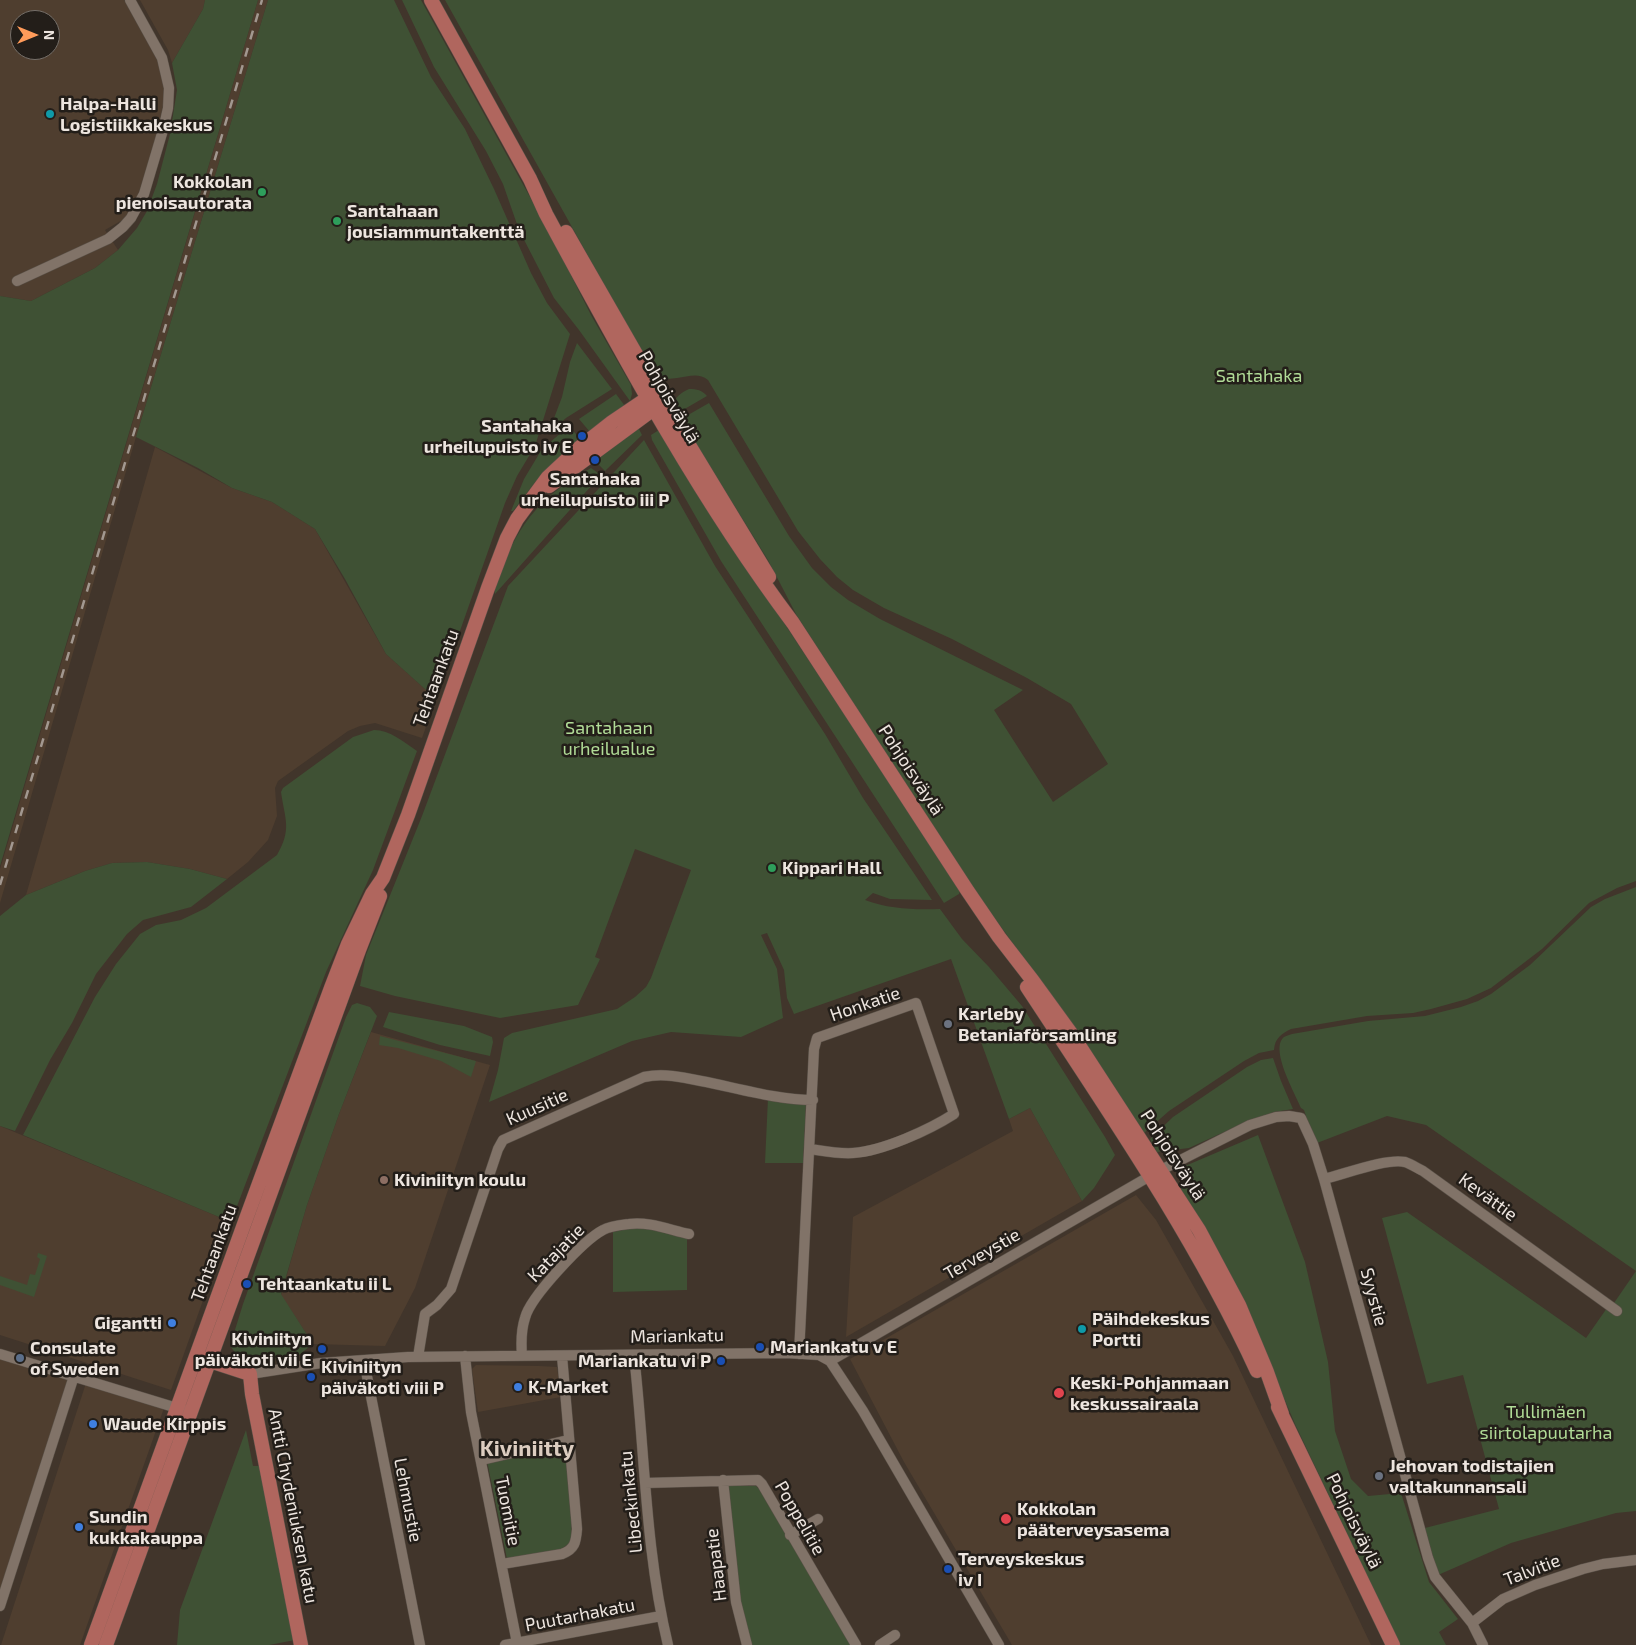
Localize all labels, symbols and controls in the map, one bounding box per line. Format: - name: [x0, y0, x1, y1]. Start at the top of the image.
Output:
- north arrow: [10, 10, 60, 60]
- text: N: [41, 30, 58, 40]
- place label: Halpa-Halli Logistiikkakeskus: [60, 93, 213, 136]
- marker: Halpa-Halli Logistiikkakeskus: [44, 108, 56, 120]
- place label: Kokkolan pienoisautorata: [116, 171, 252, 213]
- marker: Kokkolan pienoisautorata: [256, 186, 268, 198]
- place label: Santahaan jousiammuntakenttä: [347, 200, 525, 242]
- marker: Santahaan jousiammuntakenttä: [331, 215, 343, 227]
- street label: Pohjoisväylä: [634, 347, 704, 447]
- park label: Santahaka: [1216, 365, 1302, 387]
- place label: Santahaka urheilupuisto iv E: [424, 415, 572, 458]
- marker: Santahaka urheilupuisto iv E: [576, 430, 588, 442]
- marker: Santahaka urheilupuisto iii P: [589, 454, 601, 466]
- place label: Santahaka urheilupuisto iii P: [521, 468, 669, 510]
- street label: Tehtaankatu: [408, 626, 464, 730]
- park label: Santahaan urheilualue: [563, 717, 655, 760]
- street label: Pohjoisväylä: [874, 721, 948, 819]
- place label: Kippari Hall: [782, 857, 881, 879]
- marker: Kippari Hall: [766, 862, 778, 874]
- street label: Honkatie: [827, 982, 903, 1026]
- place label: Karleby Betaniaförsamling: [958, 1003, 1117, 1046]
- marker: Karleby Betaniaförsamling: [942, 1018, 954, 1030]
- street label: Kuusitie: [503, 1084, 571, 1130]
- street label: Pohjoisväylä: [1136, 1106, 1210, 1204]
- place label: Kiviniityn koulu: [394, 1169, 526, 1191]
- street label: Kevättie: [1454, 1169, 1522, 1225]
- marker: Kiviniityn koulu: [378, 1174, 390, 1186]
- street label: Tehtaankatu: [186, 1201, 242, 1305]
- street label: Katajatie: [523, 1219, 589, 1287]
- street label: Terveystie: [940, 1224, 1024, 1284]
- street label: Syystie: [1356, 1266, 1392, 1328]
- place label: Tehtaankatu ii L: [257, 1273, 391, 1295]
- marker: Tehtaankatu ii L: [241, 1278, 253, 1290]
- place label: Päihdekeskus Portti: [1092, 1308, 1210, 1350]
- place label: Gigantti: [94, 1312, 162, 1334]
- marker: Gigantti: [166, 1317, 178, 1329]
- marker: Päihdekeskus Portti: [1076, 1323, 1088, 1335]
- street label: Mariankatu: [630, 1324, 724, 1348]
- place label: Kiviniityn päiväkoti vii E: [195, 1328, 312, 1370]
- place label: Mariankatu v E: [770, 1336, 897, 1358]
- place label: Consulate of Sweden: [30, 1337, 119, 1380]
- marker: Mariankatu v E: [754, 1341, 766, 1353]
- marker: Kiviniityn päiväkoti vii E: [316, 1343, 328, 1355]
- place label: Mariankatu vi P: [578, 1350, 711, 1372]
- marker: Consulate of Sweden: [14, 1352, 26, 1364]
- marker: Mariankatu vi P: [715, 1355, 727, 1367]
- place label: Kiviniityn päiväkoti viii P: [321, 1356, 444, 1398]
- marker: Kiviniityn päiväkoti viii P: [305, 1371, 317, 1383]
- place label: Keski-Pohjanmaan keskussairaala: [1070, 1372, 1229, 1415]
- place label: K-Market: [528, 1376, 608, 1398]
- marker: K-Market: [512, 1381, 524, 1393]
- marker: Keski-Pohjanmaan keskussairaala: [1052, 1386, 1066, 1400]
- park label: Tullimäen siirtolapuutarha: [1480, 1401, 1612, 1444]
- street label: Antti Chydeniuksen katu: [264, 1407, 322, 1605]
- place label: Waude Kirppis: [103, 1413, 226, 1435]
- marker: Waude Kirppis: [87, 1418, 99, 1430]
- district label: Kiviniitty: [480, 1436, 574, 1462]
- street label: Libeckinkatu: [615, 1450, 647, 1554]
- place label: Jehovan todistajien valtakunnansali: [1389, 1455, 1554, 1498]
- street label: Lehmustie: [389, 1456, 427, 1544]
- street label: Pohjoisväylä: [1322, 1470, 1386, 1572]
- marker: Jehovan todistajien valtakunnansali: [1373, 1470, 1385, 1482]
- street label: Tuomitie: [491, 1474, 525, 1548]
- street label: Poppelitie: [770, 1477, 830, 1559]
- place label: Kokkolan pääterveysasema: [1017, 1498, 1169, 1540]
- place label: Sundin kukkakauppa: [89, 1506, 203, 1548]
- marker: Kokkolan pääterveysasema: [999, 1512, 1013, 1526]
- marker: Sundin kukkakauppa: [73, 1521, 85, 1533]
- street label: Haapatie: [701, 1527, 731, 1603]
- place label: Terveyskeskus iv I: [958, 1548, 1084, 1590]
- street label: Talvitie: [1501, 1549, 1563, 1591]
- marker: Terveyskeskus iv I: [942, 1563, 954, 1575]
- street label: Puutarhakatu: [523, 1594, 637, 1636]

